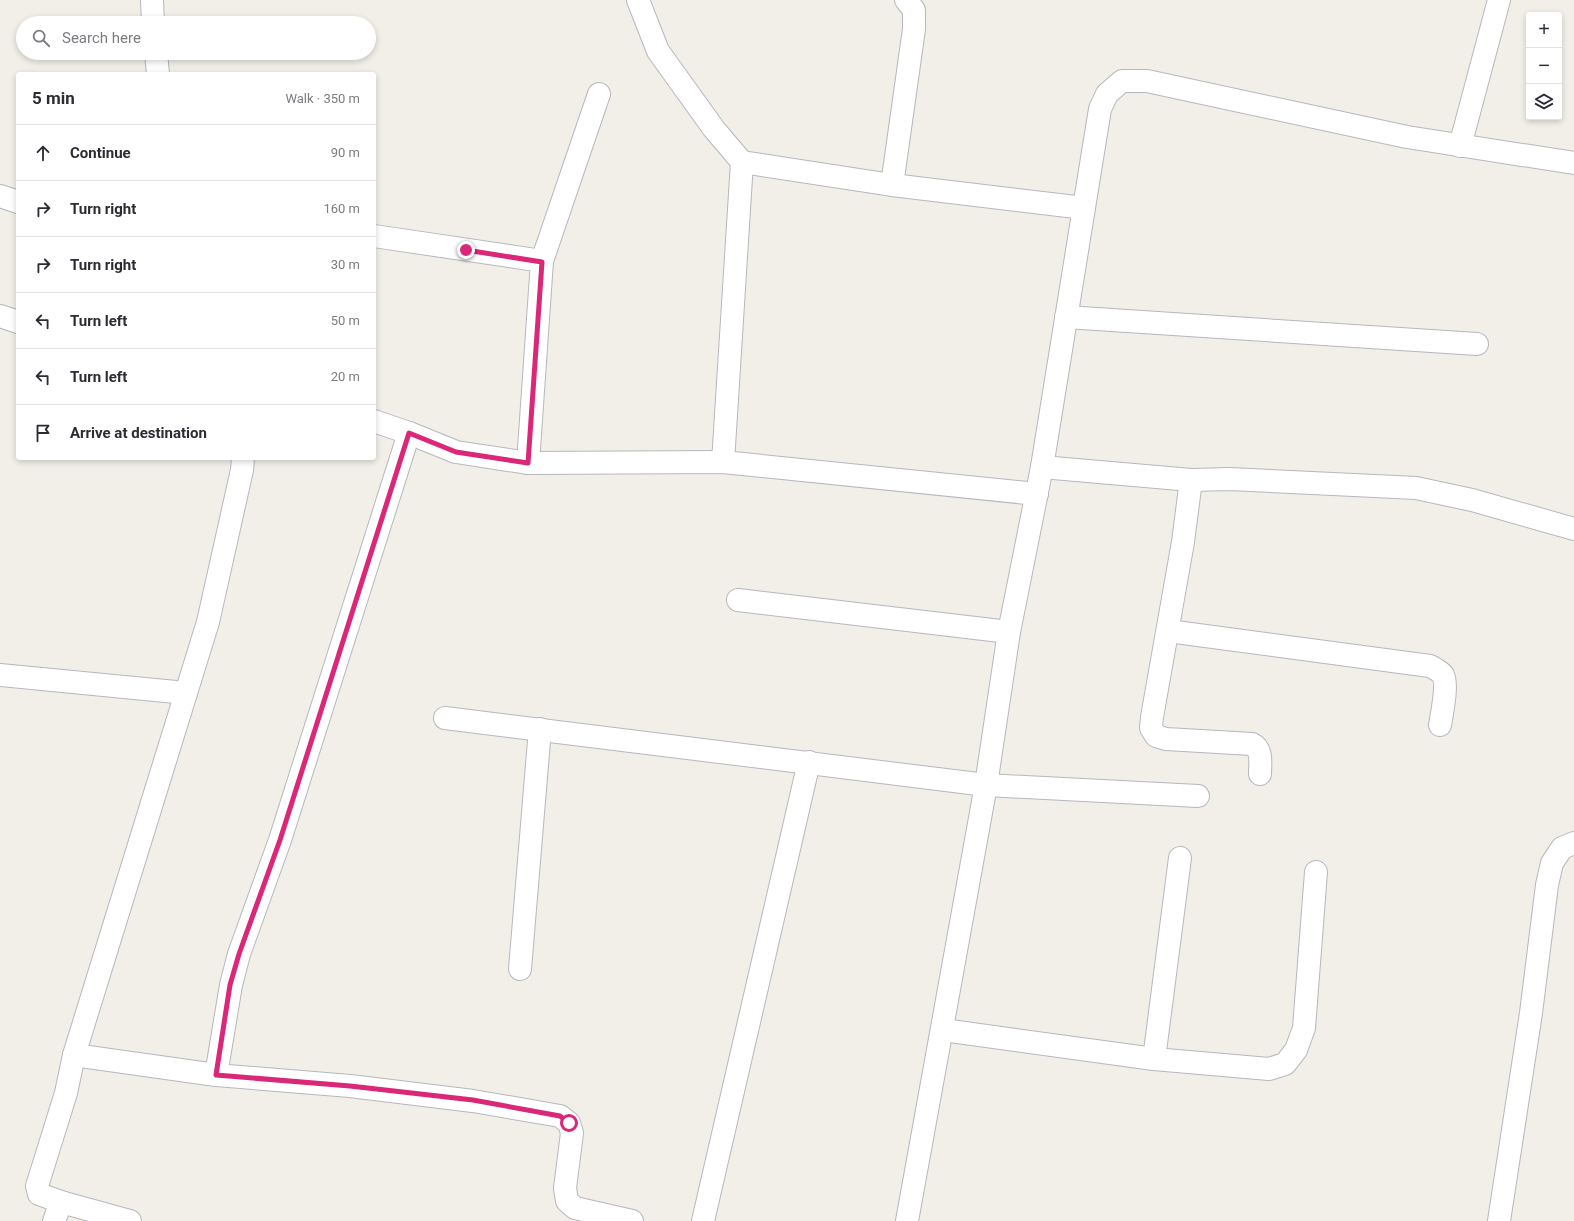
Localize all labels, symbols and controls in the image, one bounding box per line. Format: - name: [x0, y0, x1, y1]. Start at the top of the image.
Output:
- map controls: [1526, 12, 1562, 120]
- button: +: [1526, 12, 1562, 48]
- search box: [16, 16, 376, 60]
- icon: search: [30, 27, 52, 49]
- text: Search here: [62, 29, 141, 47]
- button: −: [1526, 48, 1562, 84]
- button: layers: [1526, 84, 1562, 120]
- text: 5 min: [32, 88, 75, 108]
- text: Walk · 350 m: [285, 91, 360, 106]
- icon: ahead: [32, 142, 54, 164]
- text: Continue: [70, 144, 131, 162]
- text: 90 m: [331, 145, 360, 160]
- icon: right: [32, 198, 54, 220]
- text: Turn right: [70, 200, 136, 218]
- text: 160 m: [323, 201, 360, 216]
- route end: [457, 241, 475, 259]
- icon: right: [32, 254, 54, 276]
- text: Turn right: [70, 256, 136, 274]
- text: 30 m: [331, 257, 360, 272]
- icon: left: [32, 310, 54, 332]
- text: Turn left: [70, 312, 127, 330]
- text: 50 m: [331, 313, 360, 328]
- icon: left: [32, 366, 54, 388]
- text: Turn left: [70, 368, 127, 386]
- text: 20 m: [331, 369, 360, 384]
- icon: arrive: [32, 422, 54, 444]
- text: Arrive at destination: [70, 424, 207, 442]
- route start: [560, 1114, 578, 1132]

